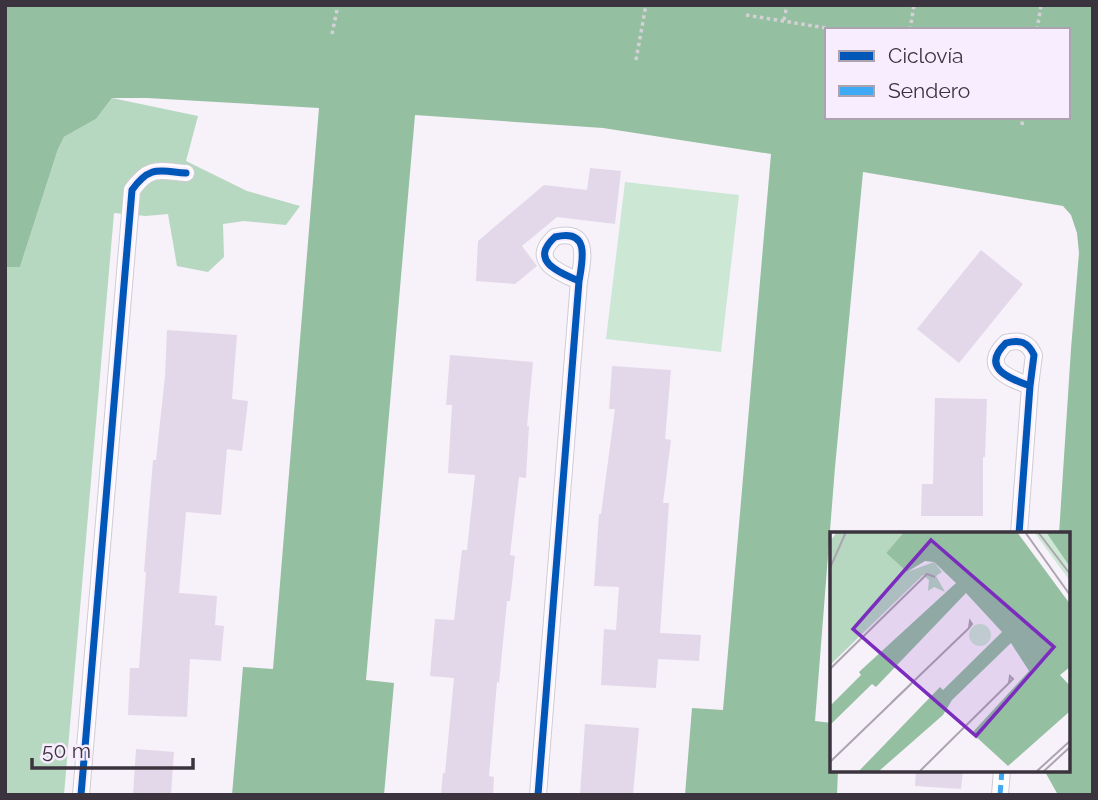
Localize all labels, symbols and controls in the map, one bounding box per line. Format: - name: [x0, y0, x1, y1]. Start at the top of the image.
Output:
- legend: [825, 28, 1070, 119]
- text: Ciclovía: [888, 43, 964, 68]
- text: Sendero: [888, 78, 970, 103]
- inset map: [830, 532, 1070, 772]
- scale bar: [32, 726, 192, 770]
- text: 50 m: [42, 738, 91, 763]

